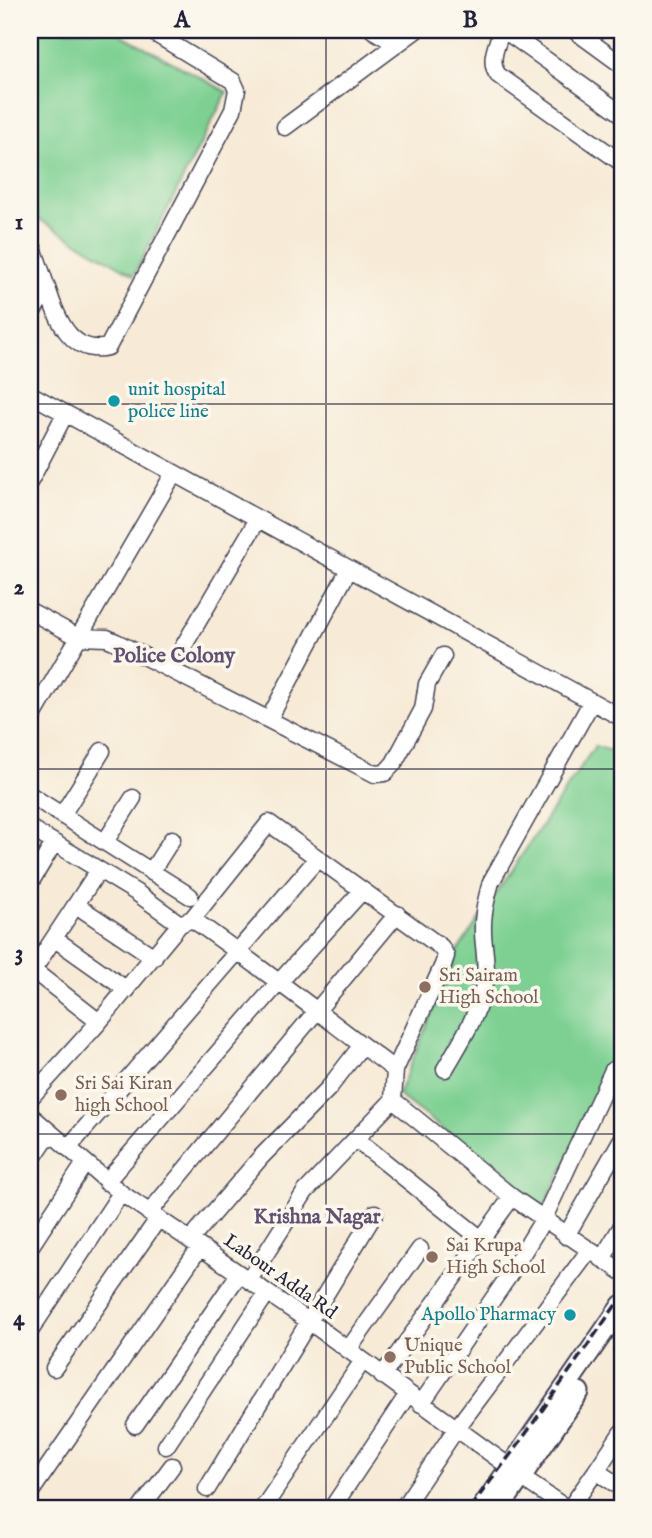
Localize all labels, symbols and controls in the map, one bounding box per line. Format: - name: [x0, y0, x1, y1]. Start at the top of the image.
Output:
- text: A: [173, 6, 191, 35]
- text: B: [462, 6, 478, 35]
- text: 1: [15, 208, 23, 237]
- place label: unit hospital police line: [128, 378, 227, 424]
- marker: unit hospital police line: [106, 393, 122, 409]
- text: 2: [14, 573, 25, 602]
- district label: Police Colony: [113, 643, 236, 670]
- text: 3: [15, 939, 23, 968]
- place label: Sri Sairam High School: [439, 964, 539, 1010]
- marker: Sri Sairam High School: [417, 979, 433, 995]
- place label: Sri Sai Kiran high School: [75, 1072, 172, 1118]
- marker: Sri Sai Kiran high School: [53, 1087, 69, 1103]
- district label: Krishna Nagar: [254, 1204, 381, 1231]
- street label: Labour Adda Rd: [219, 1229, 342, 1325]
- place label: Sai Krupa High School: [446, 1234, 546, 1280]
- marker: Sai Krupa High School: [424, 1249, 440, 1265]
- place label: Apollo Pharmacy: [420, 1303, 557, 1327]
- text: 4: [13, 1304, 25, 1333]
- marker: Apollo Pharmacy: [562, 1307, 578, 1323]
- place label: Unique Public School: [404, 1334, 512, 1380]
- marker: Unique Public School: [382, 1349, 398, 1365]

